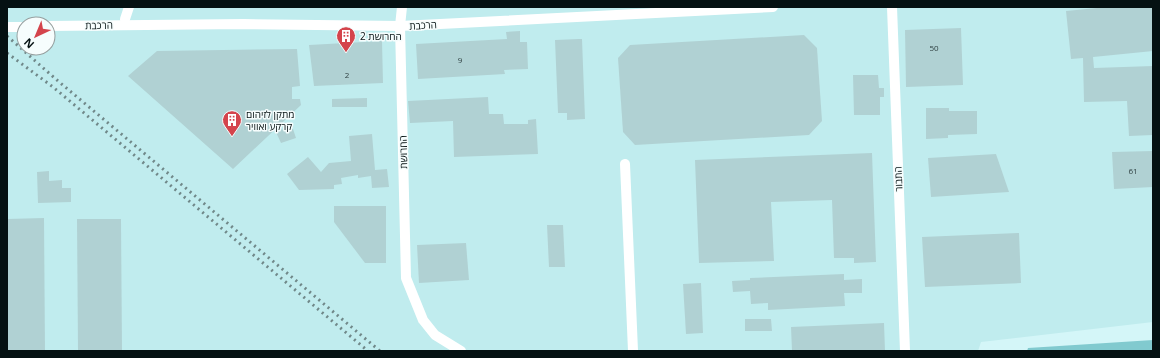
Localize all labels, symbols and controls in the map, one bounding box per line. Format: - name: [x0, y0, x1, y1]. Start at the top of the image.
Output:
- north arrow: [16, 16, 56, 56]
- street label: הרכבת: [409, 17, 437, 33]
- street label: הרכבת: [85, 18, 113, 32]
- building icon: החרושת 2: [335, 25, 357, 53]
- place label: החרושת 2: [360, 29, 402, 43]
- text: N: [20, 35, 37, 52]
- house number: 50: [929, 42, 939, 53]
- house number: 9: [458, 54, 463, 65]
- house number: 2: [345, 69, 350, 80]
- place label: מתקן לזיהום קרקע ואוויר: [246, 107, 295, 133]
- building icon: מתקן לזיהום קרקע ואוויר: [221, 109, 243, 137]
- street label: החרושת: [396, 135, 410, 169]
- house number: 61: [1128, 165, 1138, 176]
- street label: התבור: [891, 166, 905, 192]

